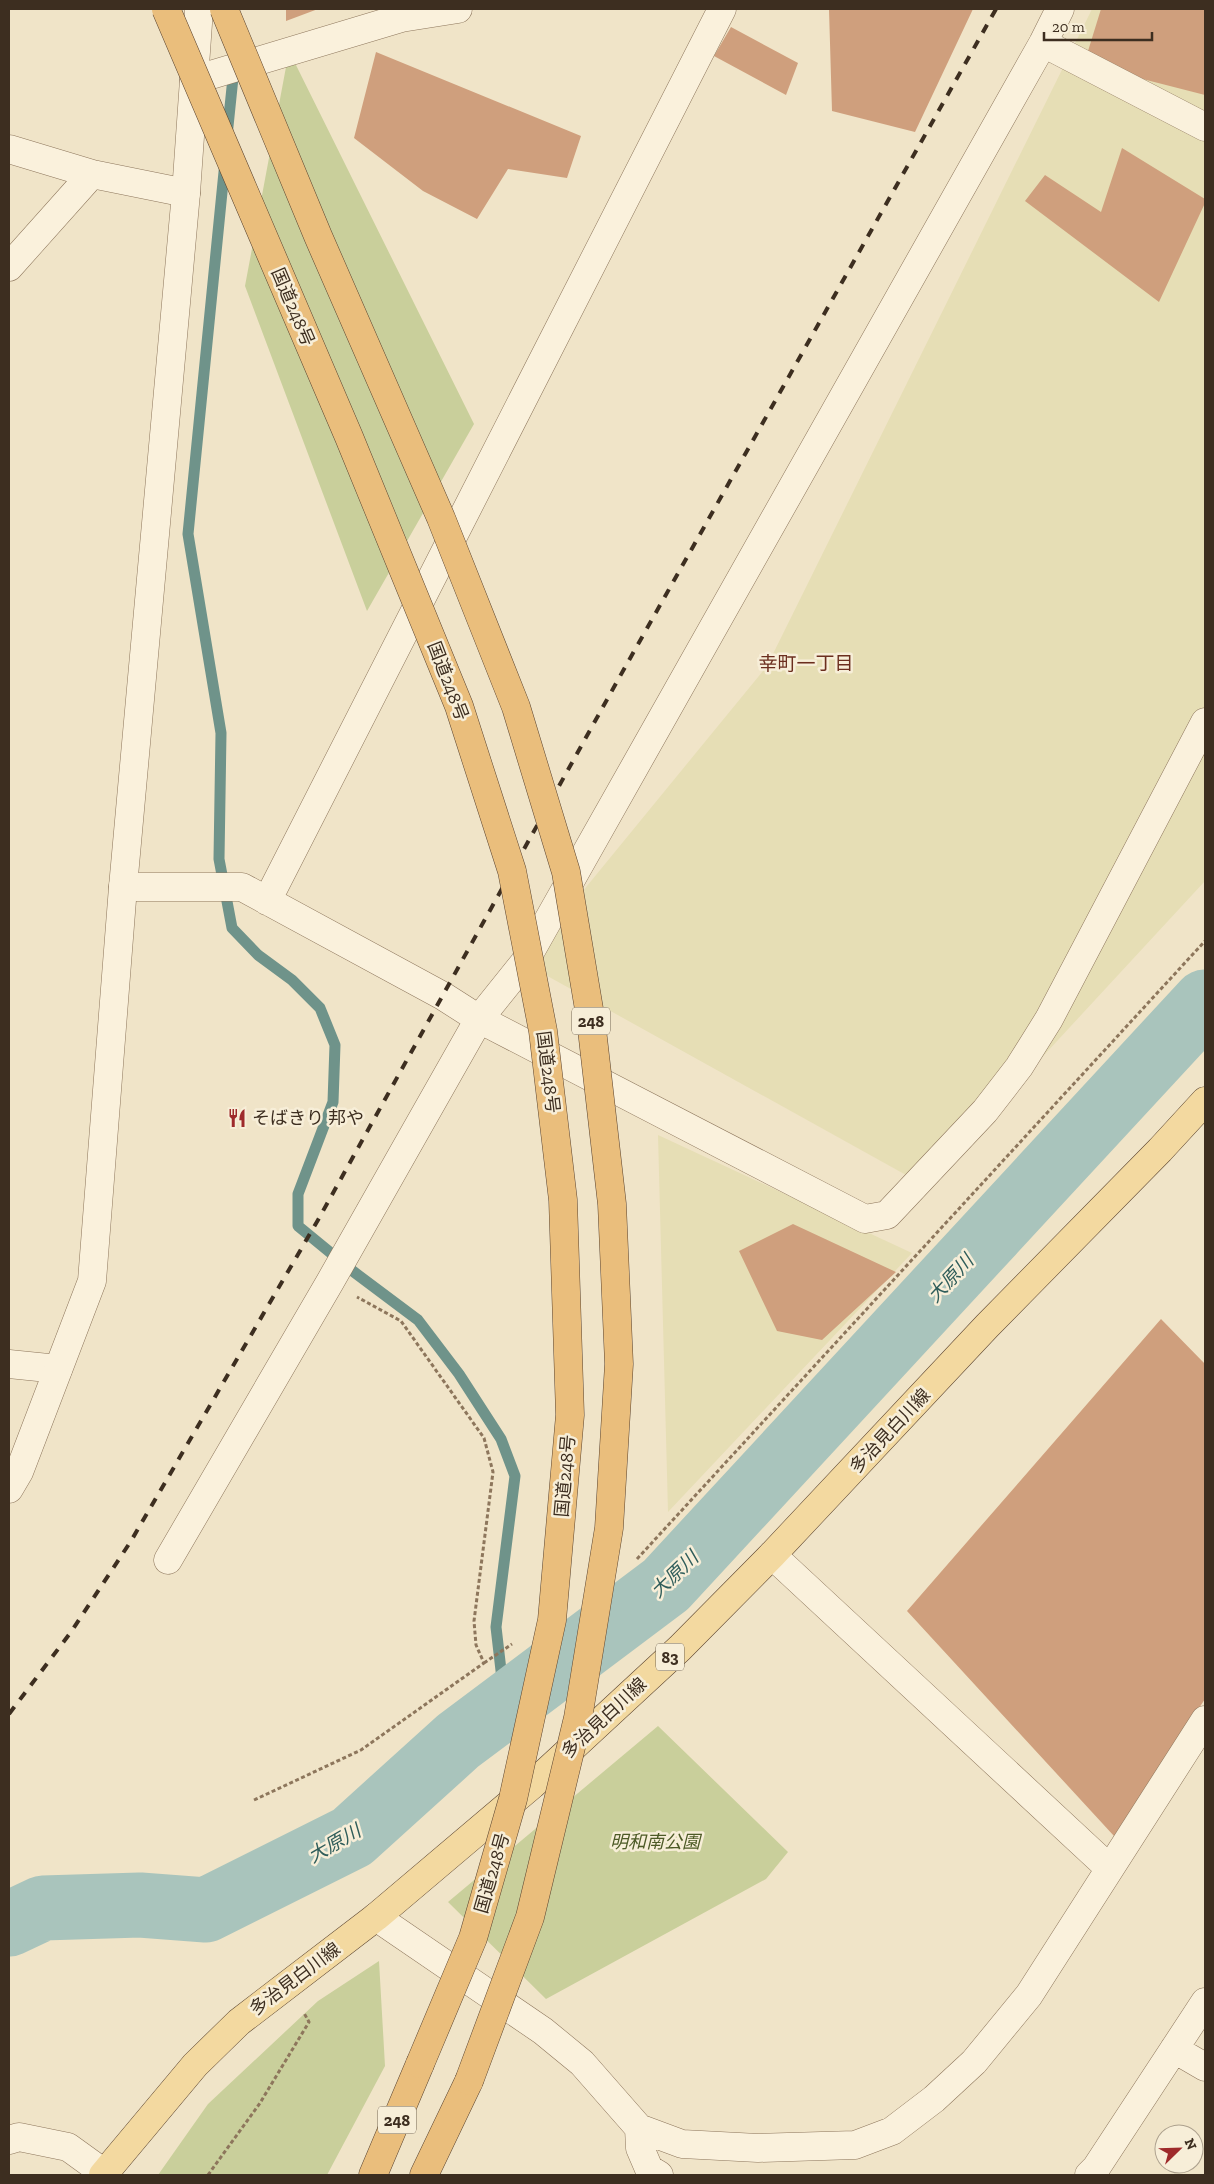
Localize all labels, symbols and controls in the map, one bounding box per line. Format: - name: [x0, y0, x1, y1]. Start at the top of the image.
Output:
- scale bar: [1044, 10, 1152, 42]
- text: 20 m: [1052, 18, 1085, 36]
- street label: 国道248号: [267, 265, 319, 349]
- street label: 国道248号: [423, 638, 473, 724]
- district label: 幸町一丁目: [758, 652, 854, 675]
- road number: 248: [572, 1008, 610, 1034]
- street label: 国道248号: [532, 1030, 564, 1114]
- restaurant icon: そばきり 邦や: [226, 1107, 248, 1129]
- place label: そばきり 邦や: [252, 1107, 364, 1129]
- water label: 大原川: [923, 1248, 980, 1307]
- street label: 多治見白川線: [845, 1384, 935, 1478]
- street label: 国道248号: [550, 1434, 580, 1518]
- water label: 大原川: [646, 1545, 704, 1602]
- road number: 83: [656, 1644, 684, 1670]
- street label: 多治見白川線: [557, 1673, 651, 1763]
- water label: 大原川: [304, 1818, 366, 1868]
- street label: 国道248号: [470, 1830, 514, 1916]
- park label: 明和南公園: [610, 1831, 703, 1853]
- street label: 多治見白川線: [245, 1938, 345, 2020]
- road number: 248: [378, 2106, 416, 2134]
- north arrow: [1154, 2124, 1204, 2174]
- text: N: [1181, 2136, 1201, 2153]

